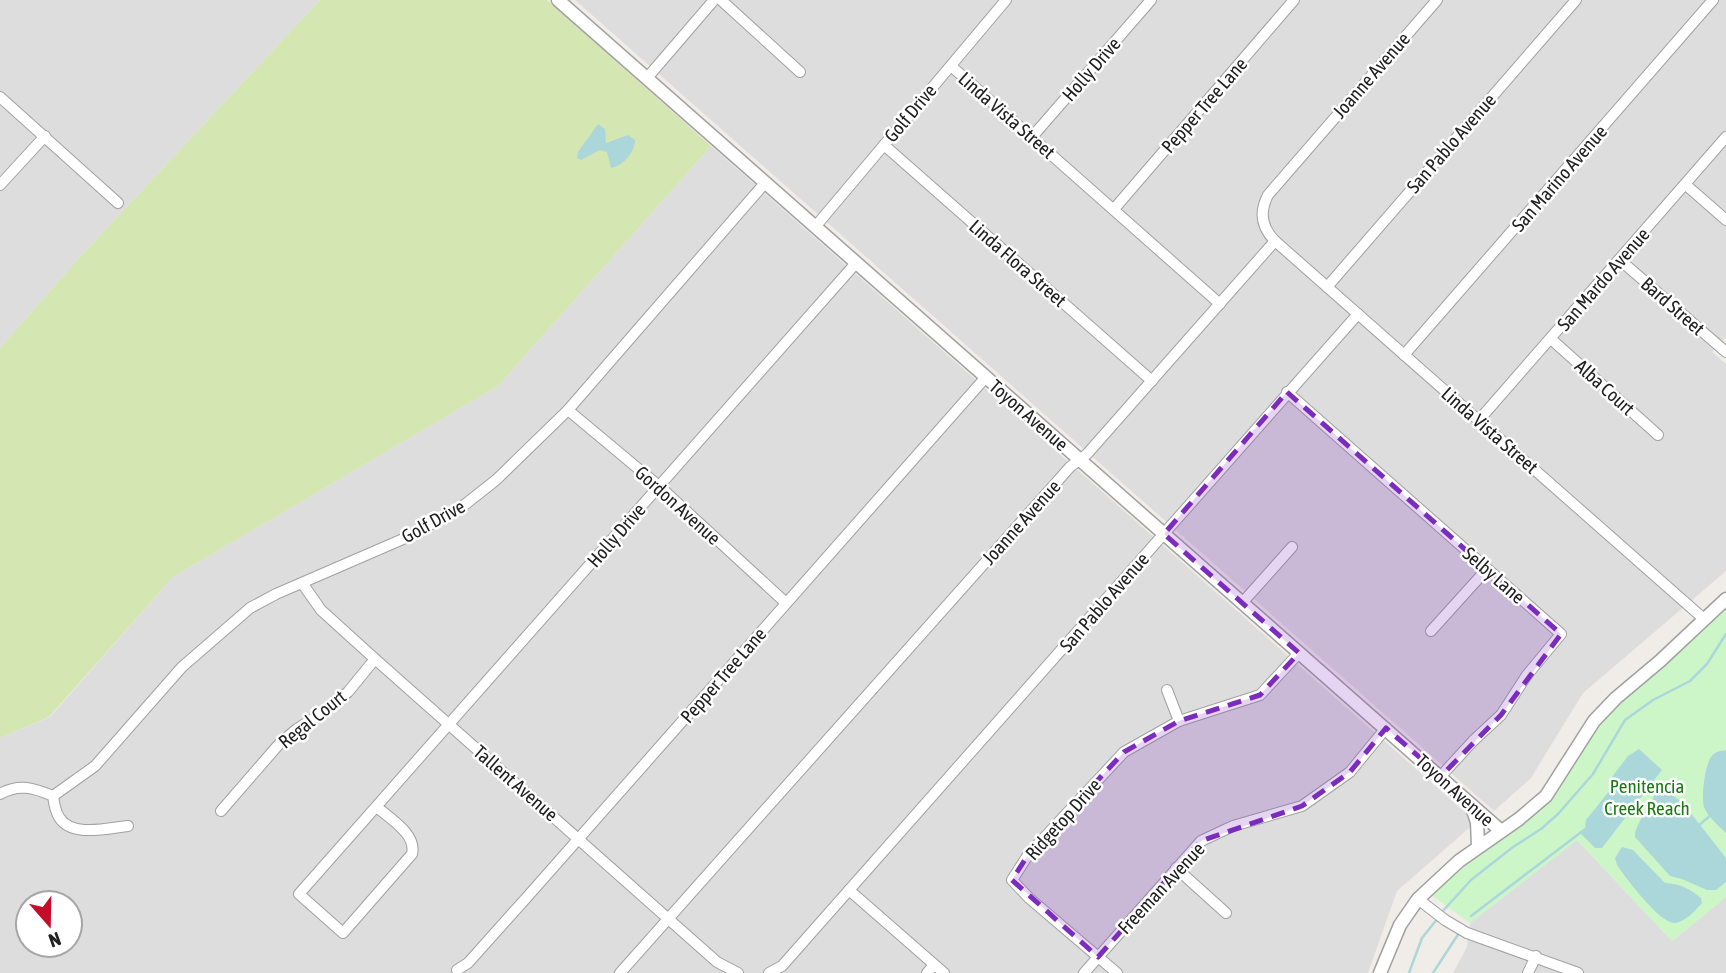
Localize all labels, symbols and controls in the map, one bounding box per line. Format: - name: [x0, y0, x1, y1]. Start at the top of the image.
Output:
- street label: Joanne Avenue: [1328, 28, 1414, 122]
- street label: Holly Drive: [1057, 33, 1125, 105]
- street label: Pepper Tree Lane: [1157, 53, 1251, 157]
- street label: Linda Vista Street: [954, 67, 1060, 163]
- street label: Golf Drive: [879, 80, 941, 146]
- street label: San Pablo Avenue: [1402, 89, 1500, 197]
- street label: San Marino Avenue: [1507, 120, 1611, 236]
- street label: Linda Flora Street: [965, 215, 1071, 311]
- street label: San Mardo Avenue: [1552, 223, 1654, 335]
- street label: Bard Street: [1637, 273, 1709, 339]
- street label: Alba Court: [1571, 355, 1639, 419]
- street label: Toyon Avenue: [985, 375, 1073, 455]
- street label: Linda Vista Street: [1437, 382, 1543, 478]
- street label: Gordon Avenue: [631, 461, 725, 549]
- street label: Joanne Avenue: [977, 475, 1065, 569]
- street label: Golf Drive: [398, 495, 468, 547]
- street label: Holly Drive: [582, 499, 650, 571]
- street label: Selby Lane: [1459, 542, 1529, 608]
- street label: San Pablo Avenue: [1055, 548, 1153, 656]
- street label: Pepper Tree Lane: [676, 623, 770, 727]
- street label: Regal Court: [274, 685, 350, 753]
- street label: Tallent Avenue: [469, 741, 563, 825]
- street label: Toyon Avenue: [1412, 749, 1498, 831]
- street label: Ridgetop Drive: [1021, 774, 1105, 864]
- park label: Penitencia Creek Reach: [1604, 775, 1690, 819]
- street label: Freeman Avenue: [1113, 838, 1209, 938]
- north arrow: [14, 889, 84, 959]
- text: N: [46, 928, 64, 952]

